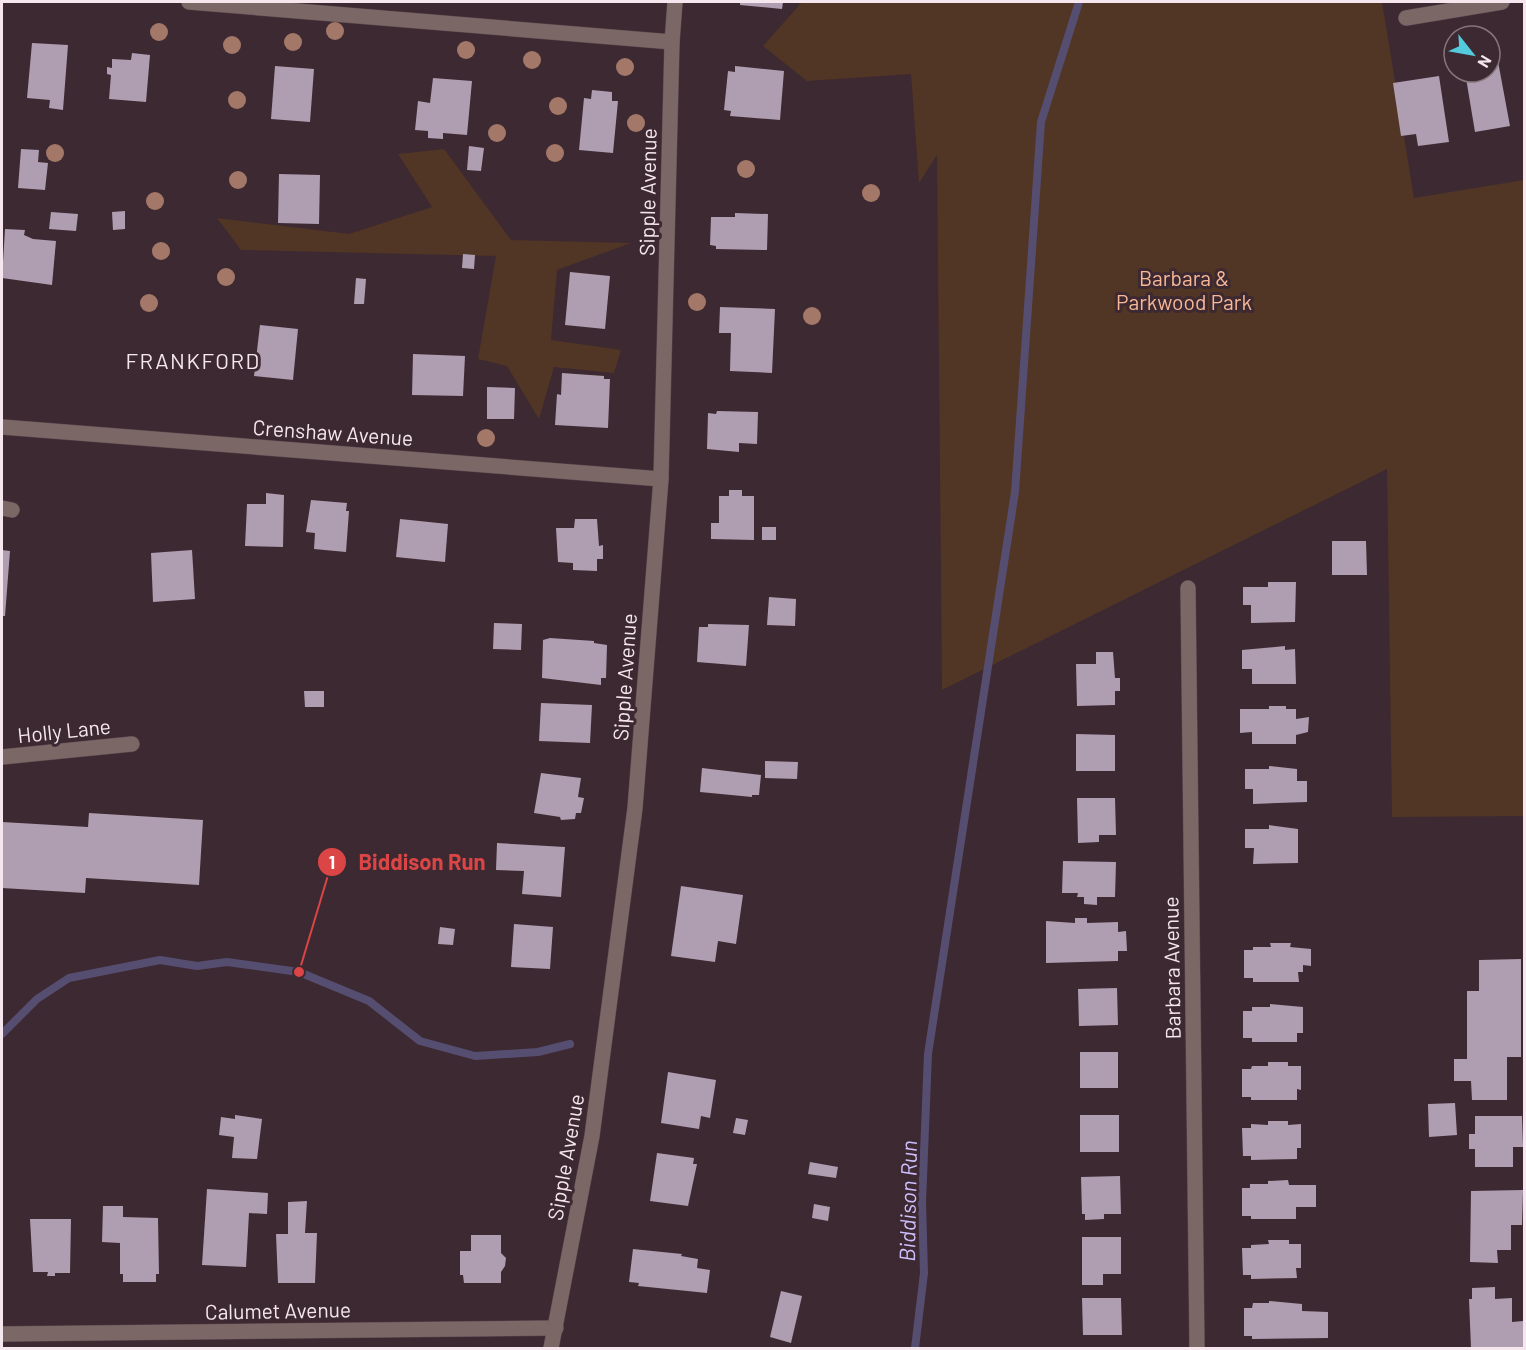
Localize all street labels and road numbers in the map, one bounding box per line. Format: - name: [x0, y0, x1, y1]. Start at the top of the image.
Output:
- street label: Sipple Avenue: [633, 128, 661, 256]
- street label: Crenshaw Avenue: [252, 414, 414, 450]
- street label: Sipple Avenue: [607, 612, 641, 742]
- street label: Holly Lane: [16, 713, 112, 747]
- street label: Barbara Avenue: [1157, 896, 1185, 1040]
- street label: Sipple Avenue: [542, 1092, 588, 1222]
- street label: Calumet Avenue: [205, 1296, 351, 1324]

